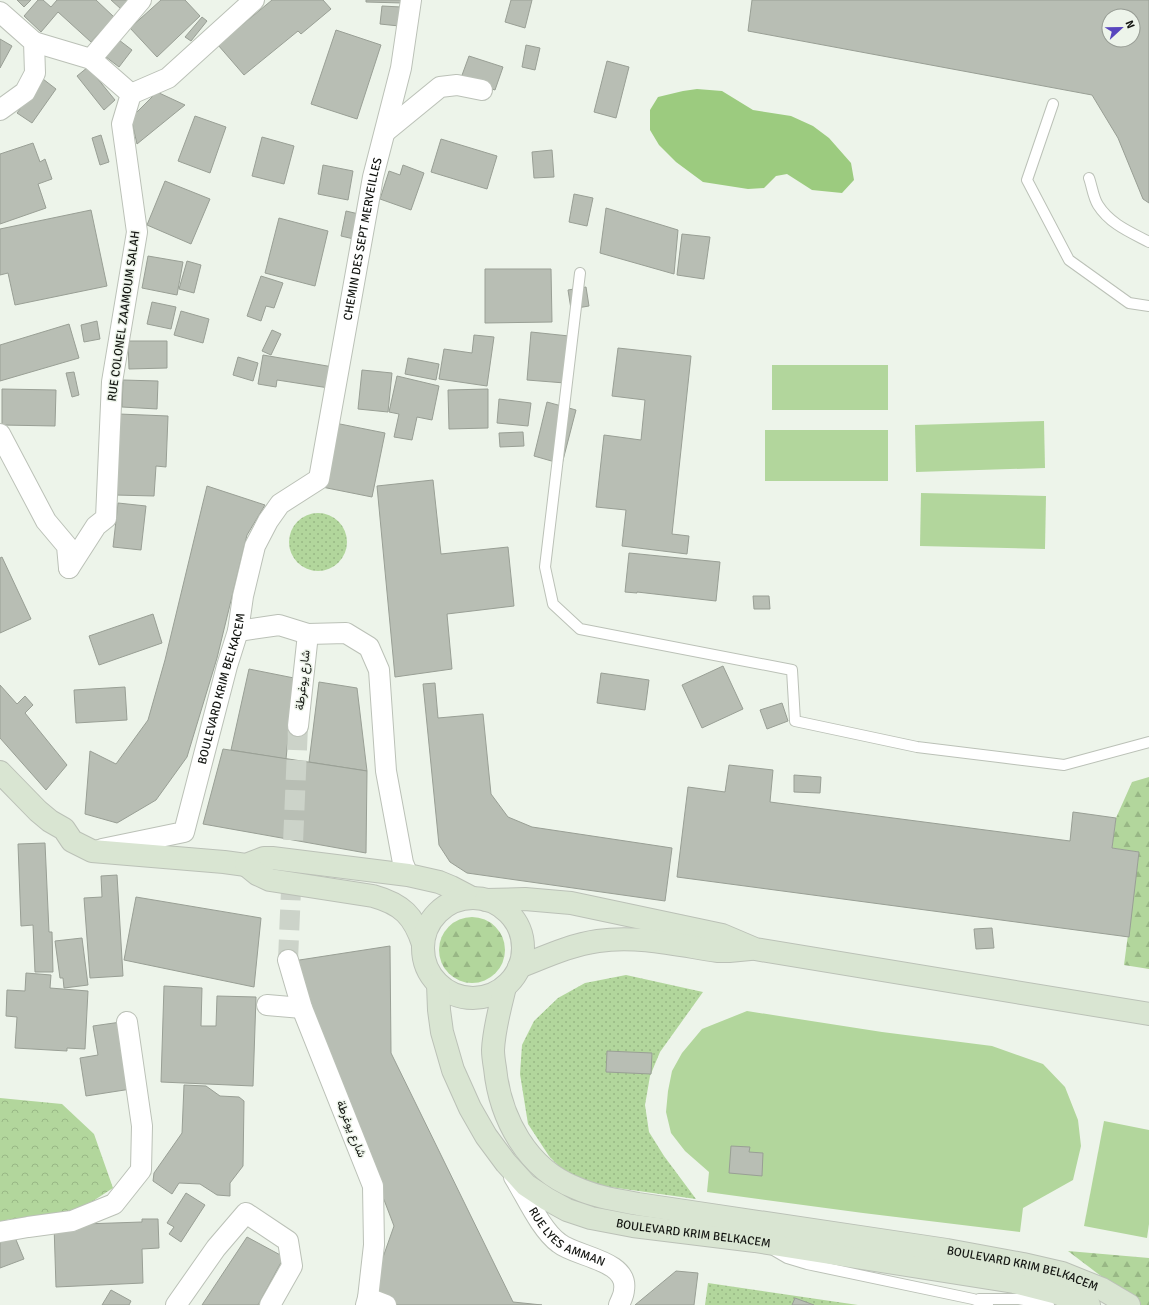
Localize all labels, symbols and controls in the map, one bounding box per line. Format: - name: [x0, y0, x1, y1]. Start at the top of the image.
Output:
- north arrow: [1101, 8, 1141, 48]
- text: N: [1122, 18, 1137, 30]
- street label: CHEMIN DES SEPT MERVEILLES: [340, 156, 385, 322]
- street label: RUE COLONEL ZAAMOUM SALAH: [105, 230, 143, 402]
- street label: BOULEVARD KRIM BELKACEM: [194, 612, 248, 766]
- street label: شارع يوغرطة: [292, 649, 315, 711]
- street label: شارع يوغرطة: [332, 1098, 369, 1160]
- street label: RUE LYES AMMAN: [525, 1204, 607, 1269]
- street label: BOULEVARD KRIM BELKACEM: [615, 1215, 772, 1251]
- street label: BOULEVARD KRIM BELKACEM: [946, 1243, 1101, 1294]

